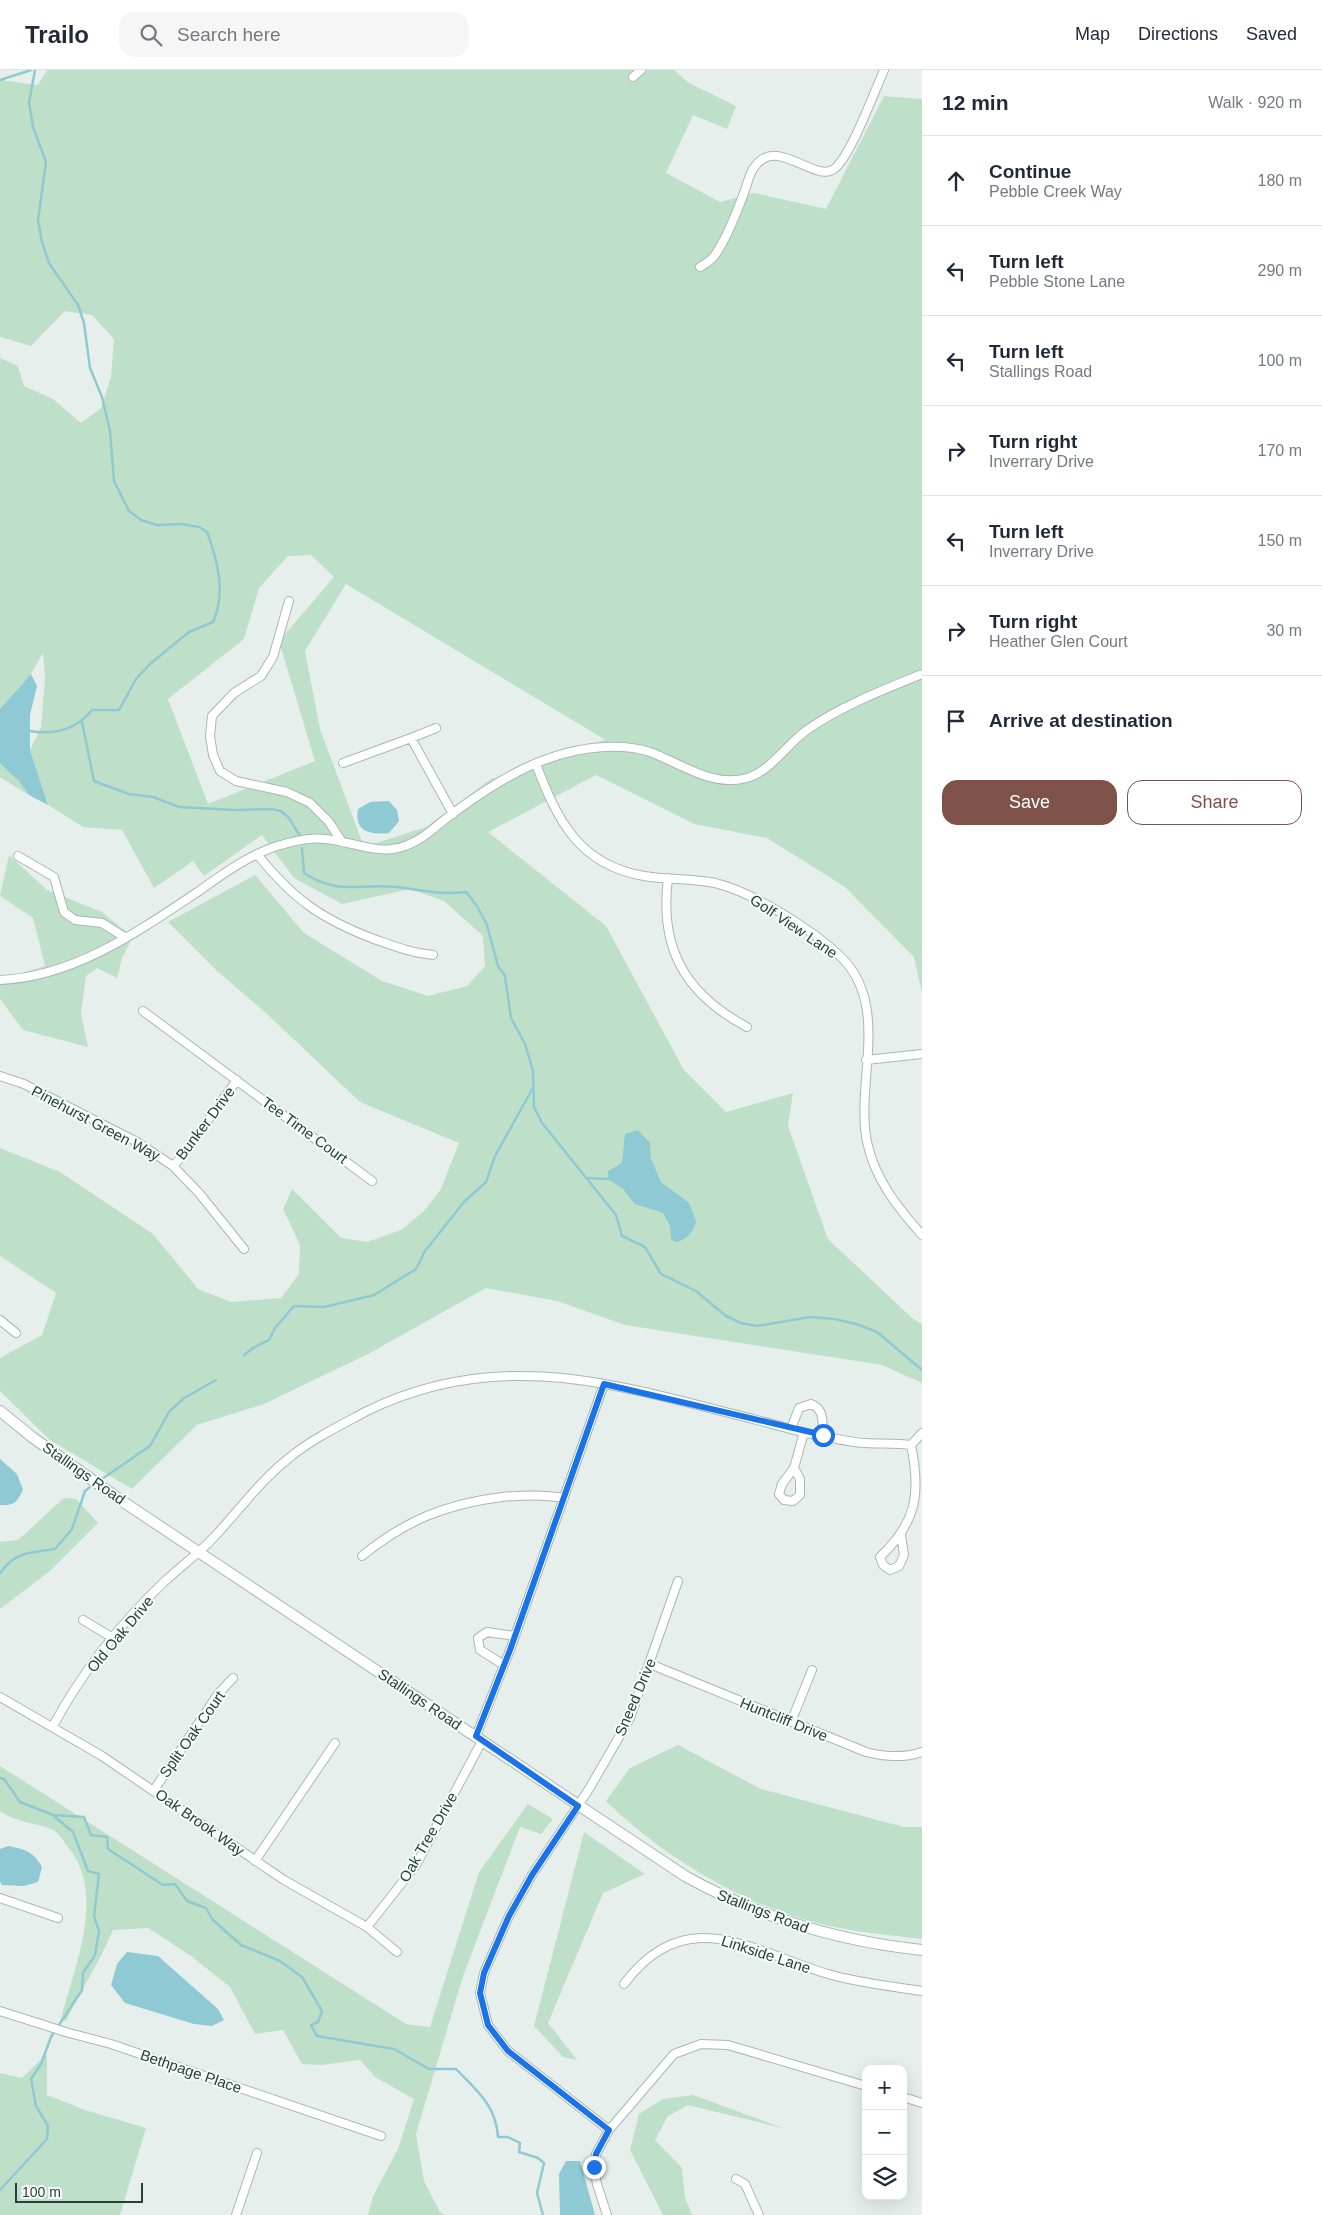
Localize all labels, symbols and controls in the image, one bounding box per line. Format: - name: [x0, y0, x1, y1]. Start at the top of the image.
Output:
- search box: [119, 12, 469, 57]
- text: Trailo: [25, 21, 89, 48]
- icon: search: [137, 21, 165, 49]
- text: Search here: [177, 24, 281, 45]
- text: Map: [1075, 24, 1110, 44]
- text: Directions: [1138, 24, 1218, 44]
- text: Saved: [1246, 24, 1297, 44]
- text: 12 min: [942, 91, 1009, 114]
- text: Walk · 920 m: [1208, 94, 1302, 111]
- text: Continue: [989, 161, 1071, 182]
- icon: ahead: [942, 167, 970, 195]
- text: 180 m: [1258, 172, 1302, 189]
- text: Pebble Creek Way: [989, 183, 1122, 200]
- text: Turn left: [989, 251, 1064, 272]
- icon: left: [942, 257, 970, 285]
- text: 290 m: [1258, 262, 1302, 279]
- text: Pebble Stone Lane: [989, 273, 1125, 290]
- text: Turn left: [989, 341, 1064, 362]
- icon: left: [942, 347, 970, 375]
- text: 100 m: [1258, 352, 1302, 369]
- text: Stallings Road: [989, 363, 1092, 380]
- text: Turn right: [989, 431, 1077, 452]
- icon: right: [942, 437, 970, 465]
- text: 170 m: [1258, 442, 1302, 459]
- text: Inverrary Drive: [989, 453, 1094, 470]
- text: Turn left: [989, 521, 1064, 542]
- icon: left: [942, 527, 970, 555]
- text: 150 m: [1258, 532, 1302, 549]
- text: Inverrary Drive: [989, 543, 1094, 560]
- text: Turn right: [989, 611, 1077, 632]
- icon: right: [942, 617, 970, 645]
- text: 30 m: [1266, 622, 1302, 639]
- text: Heather Glen Court: [989, 633, 1128, 650]
- icon: arrive: [942, 707, 970, 735]
- text: Arrive at destination: [989, 710, 1173, 731]
- button: Save: [942, 780, 1117, 825]
- button: Share: [1127, 780, 1302, 825]
- street label: Golf View Lane: [747, 891, 841, 961]
- street label: Pinehurst Green Way: [29, 1082, 163, 1164]
- street label: Bunker Drive: [172, 1083, 238, 1163]
- street label: Tee Time Court: [259, 1093, 352, 1167]
- route start: [812, 1424, 835, 1447]
- street label: Stallings Road: [40, 1438, 128, 1508]
- street label: Old Oak Drive: [83, 1592, 157, 1676]
- street label: Sneed Drive: [611, 1656, 659, 1738]
- street label: Stallings Road: [375, 1665, 465, 1733]
- street label: Split Oak Court: [156, 1687, 229, 1781]
- street label: Huntcliff Drive: [738, 1694, 830, 1744]
- street label: Oak Brook Way: [152, 1785, 248, 1859]
- street label: Oak Tree Drive: [395, 1789, 461, 1885]
- street label: Stallings Road: [715, 1886, 811, 1936]
- street label: Linkside Lane: [719, 1932, 813, 1976]
- street label: Bethpage Place: [138, 2046, 244, 2096]
- map controls: [862, 2065, 907, 2200]
- button: +: [862, 2065, 907, 2110]
- button: −: [862, 2110, 907, 2155]
- button: layers: [862, 2155, 907, 2200]
- route end: [583, 2156, 606, 2179]
- scale bar: [15, 2180, 142, 2203]
- text: 100 m: [22, 2184, 61, 2200]

